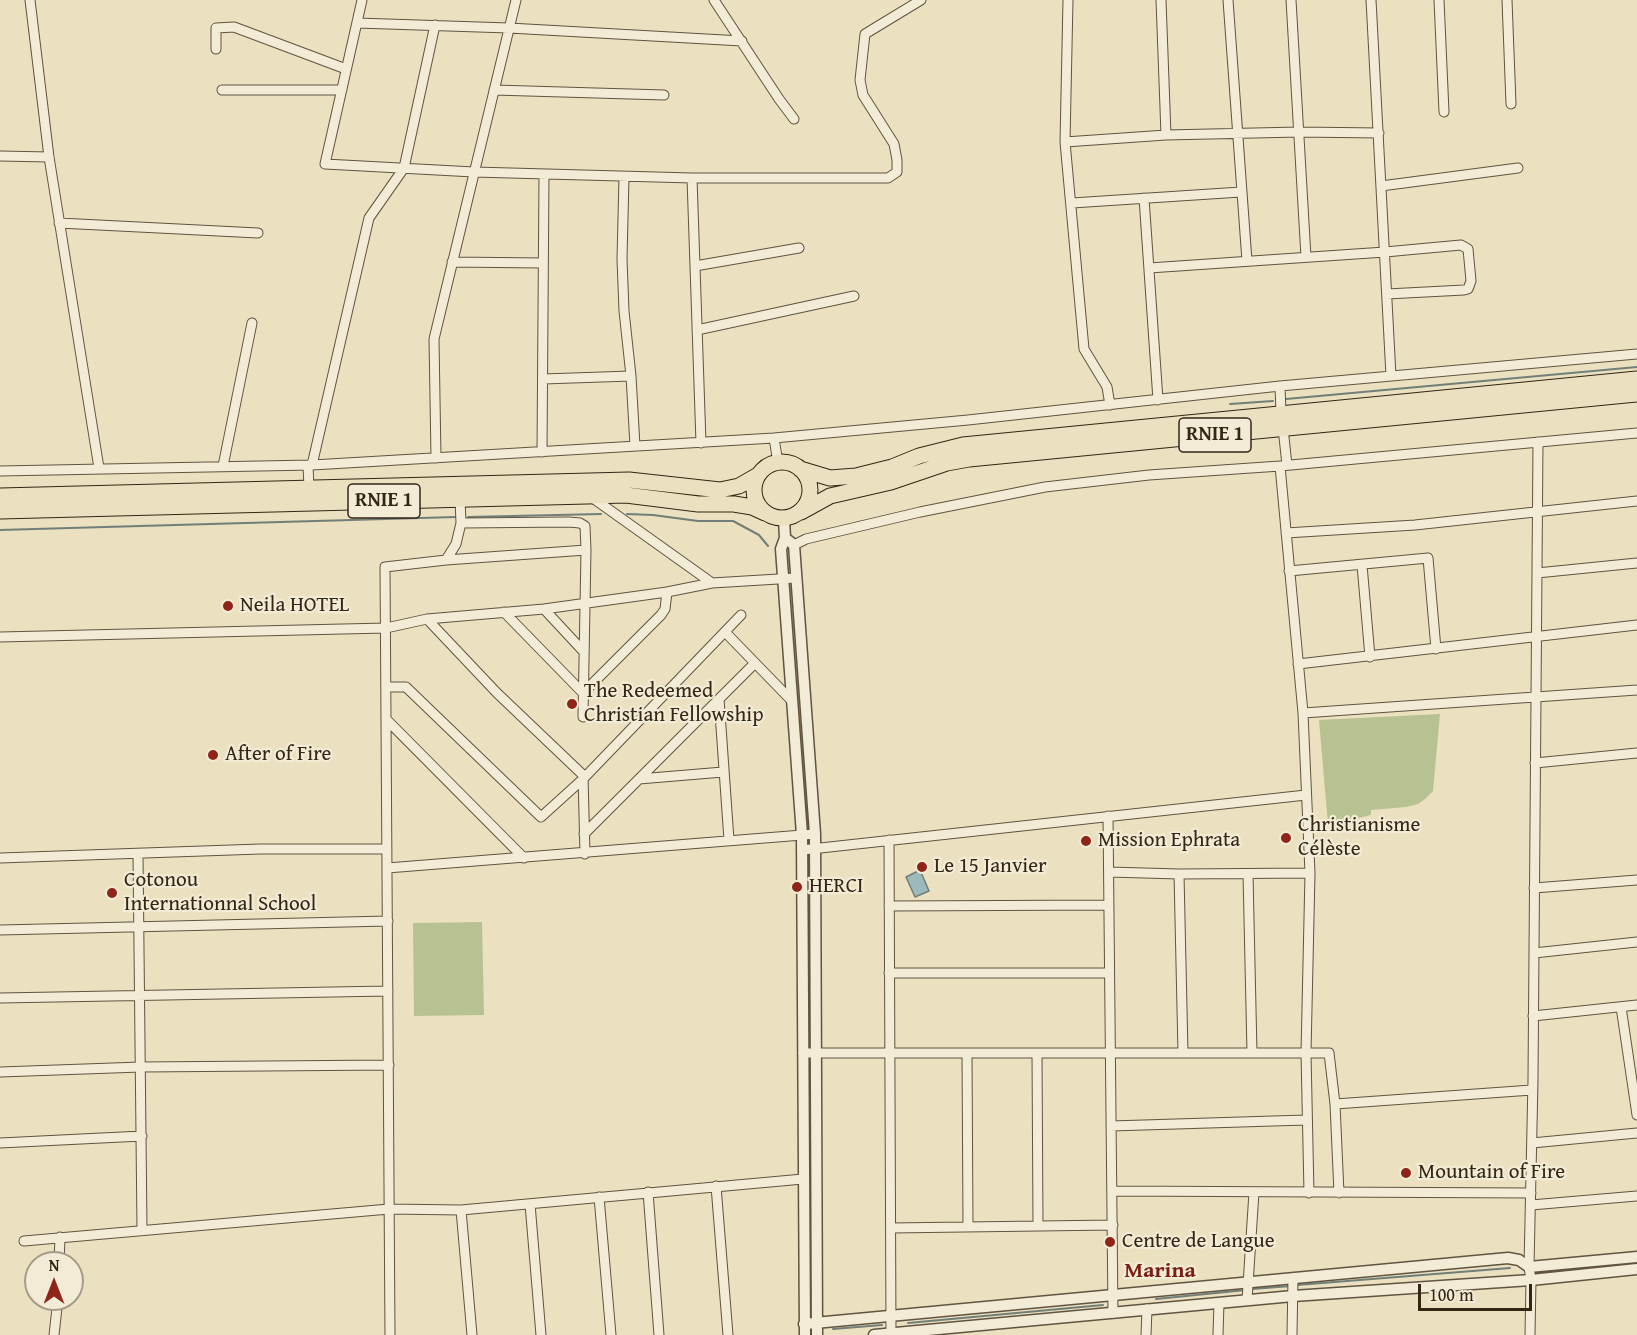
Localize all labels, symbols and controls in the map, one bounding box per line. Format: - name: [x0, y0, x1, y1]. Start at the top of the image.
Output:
- road number: RNIE 1: [1179, 418, 1251, 452]
- road number: RNIE 1: [348, 484, 420, 518]
- place label: Neila HOTEL: [240, 593, 349, 619]
- marker: Neila HOTEL: [221, 599, 235, 613]
- place label: The Redeemed Christian Fellowship: [584, 679, 763, 729]
- marker: The Redeemed Christian Fellowship: [565, 697, 579, 711]
- place label: After of Fire: [225, 742, 331, 768]
- marker: After of Fire: [206, 748, 220, 762]
- place label: Christianisme Célèste: [1298, 813, 1420, 863]
- place label: Mission Ephrata: [1098, 828, 1240, 854]
- marker: Christianisme Célèste: [1279, 831, 1293, 845]
- marker: Mission Ephrata: [1079, 834, 1093, 848]
- place label: Le 15 Janvier: [934, 854, 1047, 880]
- marker: Le 15 Janvier: [915, 860, 929, 874]
- place label: Cotonou Internationnal School: [124, 868, 316, 918]
- place label: HERCI: [809, 874, 864, 900]
- marker: HERCI: [790, 880, 804, 894]
- marker: Cotonou Internationnal School: [105, 886, 119, 900]
- place label: Mountain of Fire: [1418, 1160, 1565, 1186]
- marker: Mountain of Fire: [1399, 1166, 1413, 1180]
- place label: Centre de Langue: [1122, 1229, 1275, 1255]
- marker: Centre de Langue: [1103, 1235, 1117, 1249]
- north arrow: [24, 1251, 84, 1311]
- text: N: [49, 1253, 59, 1277]
- district label: Marina: [1124, 1258, 1196, 1284]
- scale bar: [1421, 1272, 1535, 1310]
- text: 100 m: [1429, 1281, 1474, 1308]

